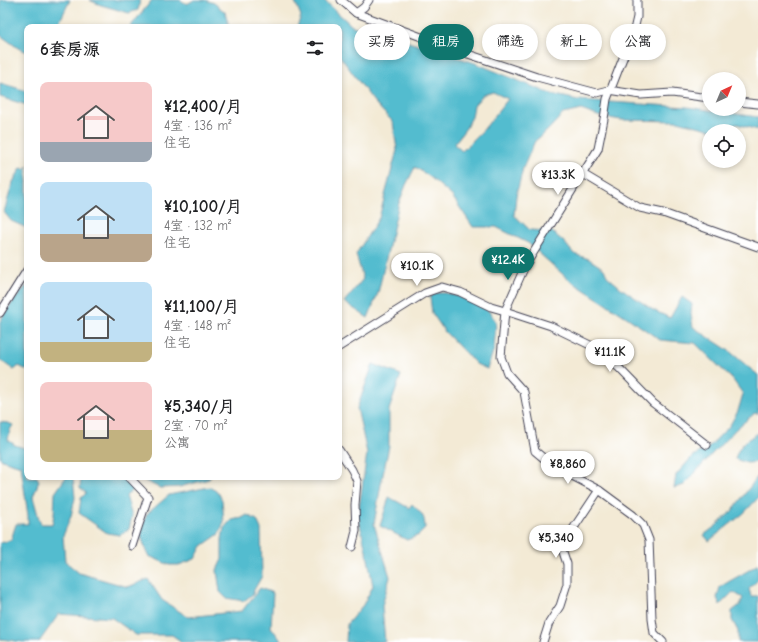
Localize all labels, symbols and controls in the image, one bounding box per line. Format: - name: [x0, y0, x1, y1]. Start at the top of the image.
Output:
- chip: 买房: [354, 24, 410, 60]
- chip: 租房: [418, 24, 474, 60]
- chip: 筛选: [482, 24, 538, 60]
- chip: 新上: [546, 24, 602, 60]
- chip: 公寓: [610, 24, 666, 60]
- icon: filters: [304, 37, 326, 59]
- text: 6套房源: [40, 40, 100, 59]
- north arrow: [702, 72, 746, 116]
- map controls: [702, 72, 746, 168]
- text: ¥12,400/月: [164, 97, 243, 116]
- icon: home: [72, 98, 120, 146]
- text: 4室 · 136 m²: [164, 118, 231, 133]
- button: locate: [702, 124, 746, 168]
- text: 住宅: [164, 135, 190, 150]
- pin: ¥13.3K: [525, 162, 591, 196]
- text: ¥13.3K: [541, 167, 575, 182]
- text: ¥10,100/月: [164, 197, 243, 216]
- icon: home: [72, 198, 120, 246]
- text: 4室 · 132 m²: [164, 218, 231, 233]
- text: 住宅: [164, 235, 190, 250]
- pin: ¥12.4K: [475, 247, 541, 281]
- text: ¥12.4K: [491, 252, 525, 267]
- pin: ¥10.1K: [384, 253, 450, 287]
- text: ¥10.1K: [400, 258, 434, 273]
- text: ¥11,100/月: [164, 297, 240, 316]
- icon: home: [72, 298, 120, 346]
- text: 4室 · 148 m²: [164, 318, 231, 333]
- text: 住宅: [164, 335, 190, 350]
- pin: ¥11.1K: [577, 339, 643, 373]
- text: ¥11.1K: [594, 344, 626, 359]
- text: ¥5,340/月: [164, 397, 235, 416]
- icon: home: [72, 398, 120, 446]
- text: 2室 · 70 m²: [164, 418, 227, 433]
- text: 公寓: [164, 435, 190, 450]
- pin: ¥8,860: [535, 451, 601, 485]
- text: ¥8,860: [550, 456, 586, 471]
- pin: ¥5,340: [523, 525, 589, 559]
- text: ¥5,340: [538, 530, 574, 545]

